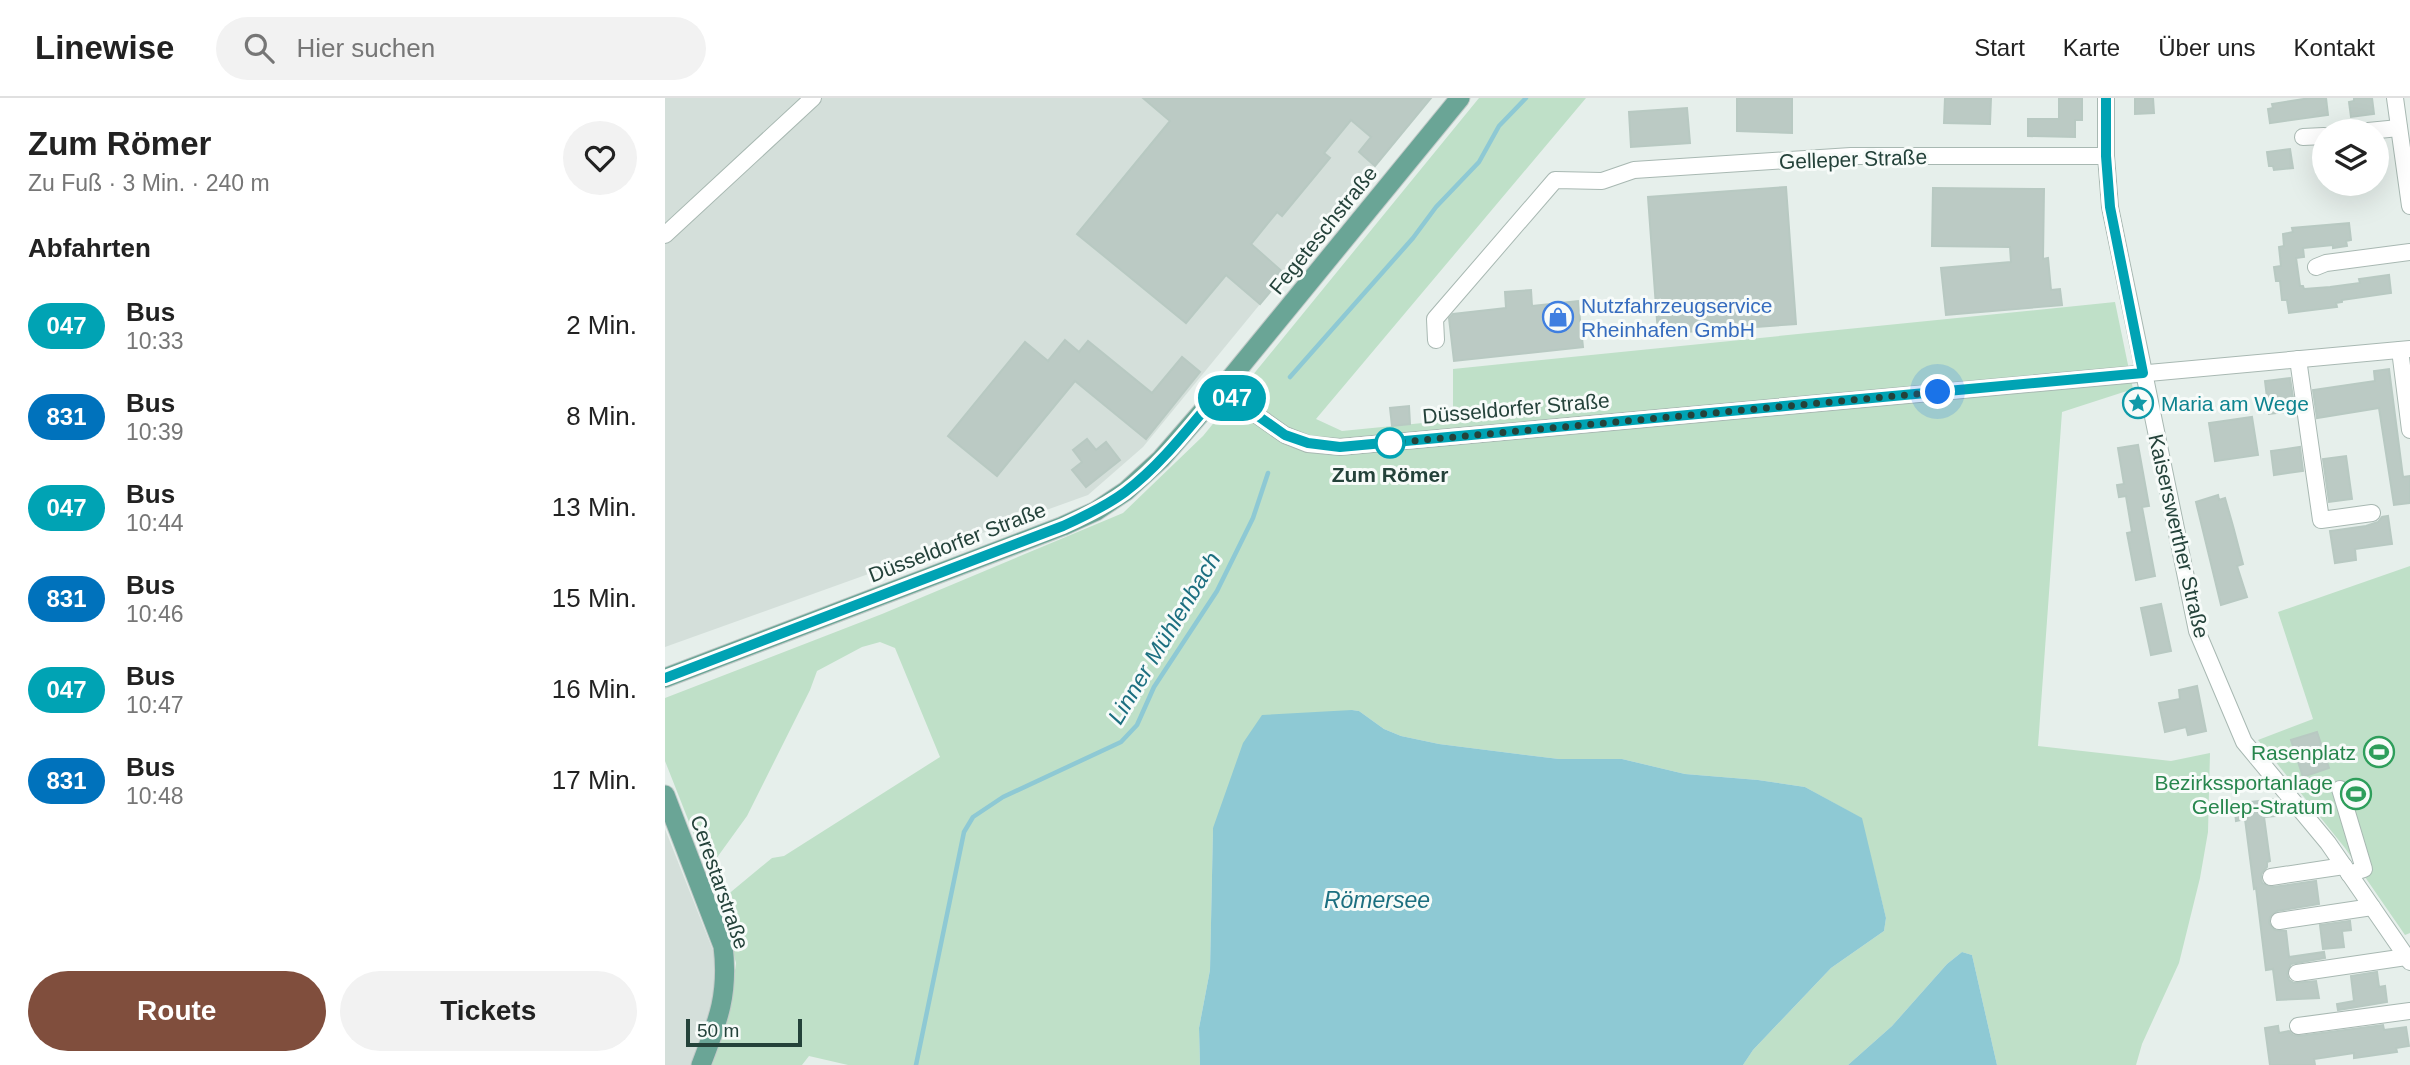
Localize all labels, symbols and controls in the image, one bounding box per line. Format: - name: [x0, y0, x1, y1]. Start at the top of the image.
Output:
- search box: [216, 17, 706, 80]
- text: Linewise: [35, 29, 174, 66]
- icon: search: [240, 29, 278, 67]
- text: Hier suchen: [296, 33, 435, 63]
- text: Start: [1974, 34, 2025, 61]
- text: Karte: [2063, 34, 2120, 61]
- text: Über uns: [2158, 34, 2256, 61]
- text: Kontakt: [2294, 34, 2375, 61]
- map controls: [2312, 119, 2389, 196]
- button: layers: [2312, 119, 2389, 196]
- button: heart: [563, 121, 637, 195]
- text: Zum Römer: [28, 125, 211, 162]
- street label: Gelleper Straße: [1779, 145, 1927, 173]
- street label: Fegeteschstraße: [1264, 162, 1382, 298]
- text: Zu Fuß · 3 Min. · 240 m: [28, 170, 270, 196]
- text: Abfahrten: [28, 233, 151, 263]
- place label: Nutzfahrzeugservice Rheinhafen GmbH: [1581, 294, 1772, 341]
- text: Bus: [126, 297, 175, 327]
- shop icon: Nutzfahrzeugservice Rheinhafen GmbH: [1541, 300, 1575, 334]
- text: 2 Min.: [566, 310, 637, 340]
- text: 047: [46, 312, 87, 339]
- text: 10:33: [126, 328, 184, 354]
- your location: [1920, 374, 1955, 409]
- line badge: 047: [1192, 375, 1272, 421]
- text: 047: [1212, 384, 1252, 411]
- place icon: Maria am Wege: [2121, 386, 2155, 420]
- text: Bus: [126, 388, 175, 418]
- street label: Düsseldorfer Straße: [1421, 388, 1611, 428]
- place label: Maria am Wege: [2161, 392, 2309, 415]
- text: 8 Min.: [566, 401, 637, 431]
- text: 831: [46, 403, 87, 430]
- text: 10:39: [126, 419, 184, 445]
- marker: Zum Römer: [1375, 428, 1405, 458]
- street label: Kaiserswerther Straße: [2144, 432, 2214, 640]
- place label: Zum Römer: [1332, 463, 1448, 486]
- text: Bus: [126, 479, 175, 509]
- text: 13 Min.: [552, 492, 637, 522]
- text: 047: [46, 494, 87, 521]
- street label: Düsseldorfer Straße: [865, 498, 1049, 586]
- text: 10:44: [126, 510, 184, 536]
- water label: Linner Mühlenbach: [1102, 547, 1226, 729]
- text: Bus: [126, 570, 175, 600]
- text: 15 Min.: [552, 583, 637, 613]
- text: 831: [46, 585, 87, 612]
- text: 10:46: [126, 601, 184, 627]
- text: Bus: [126, 661, 175, 691]
- text: 16 Min.: [552, 674, 637, 704]
- text: 047: [46, 676, 87, 703]
- text: 10:47: [126, 692, 184, 718]
- sports icon: Rasenplatz: [2362, 735, 2396, 769]
- place label: Rasenplatz: [2251, 741, 2356, 764]
- text: Bus: [126, 752, 175, 782]
- text: 17 Min.: [552, 765, 637, 795]
- text: 831: [46, 767, 87, 794]
- place label: Bezirkssportanlage Gellep-Stratum: [2154, 771, 2333, 818]
- sports icon: Bezirkssportanlage Gellep-Stratum: [2339, 777, 2373, 811]
- text: 10:48: [126, 783, 184, 809]
- street label: Cerestarstraße: [686, 812, 754, 952]
- water label: Römersee: [1324, 887, 1430, 913]
- button: Route: [28, 971, 326, 1051]
- button: Tickets: [340, 971, 637, 1051]
- scale bar: [686, 1016, 801, 1048]
- text: 50 m: [697, 1020, 739, 1041]

